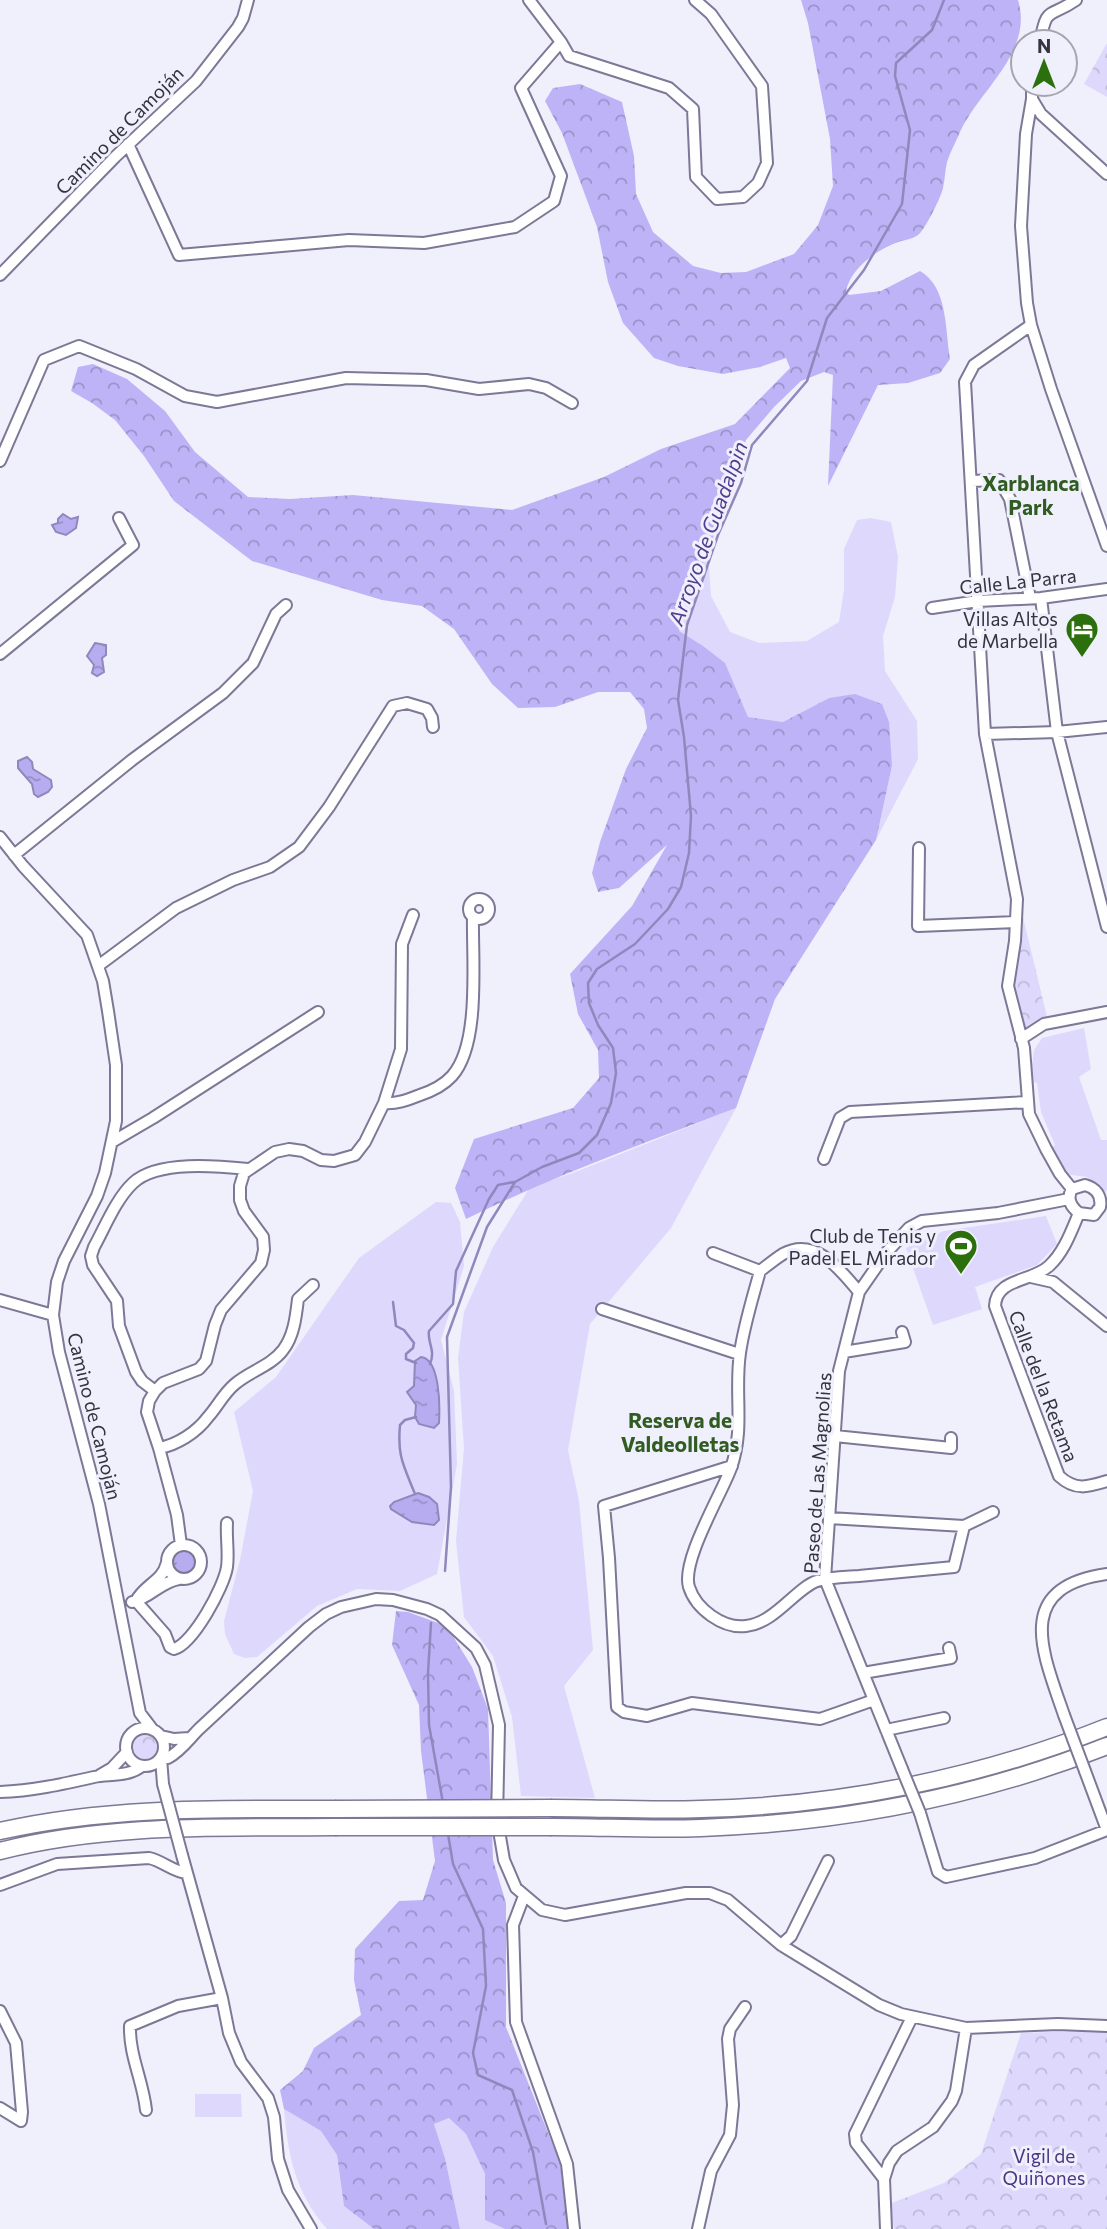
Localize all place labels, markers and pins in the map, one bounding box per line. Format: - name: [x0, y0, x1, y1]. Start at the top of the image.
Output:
- place label: Villas Altos de Marbella: [957, 607, 1058, 652]
- hotel icon: Villas Altos de Marbella: [1063, 610, 1101, 659]
- place label: Club de Tenis y Padel EL Mirador: [789, 1224, 936, 1269]
- sports icon: Club de Tenis y Padel EL Mirador: [942, 1227, 980, 1276]

